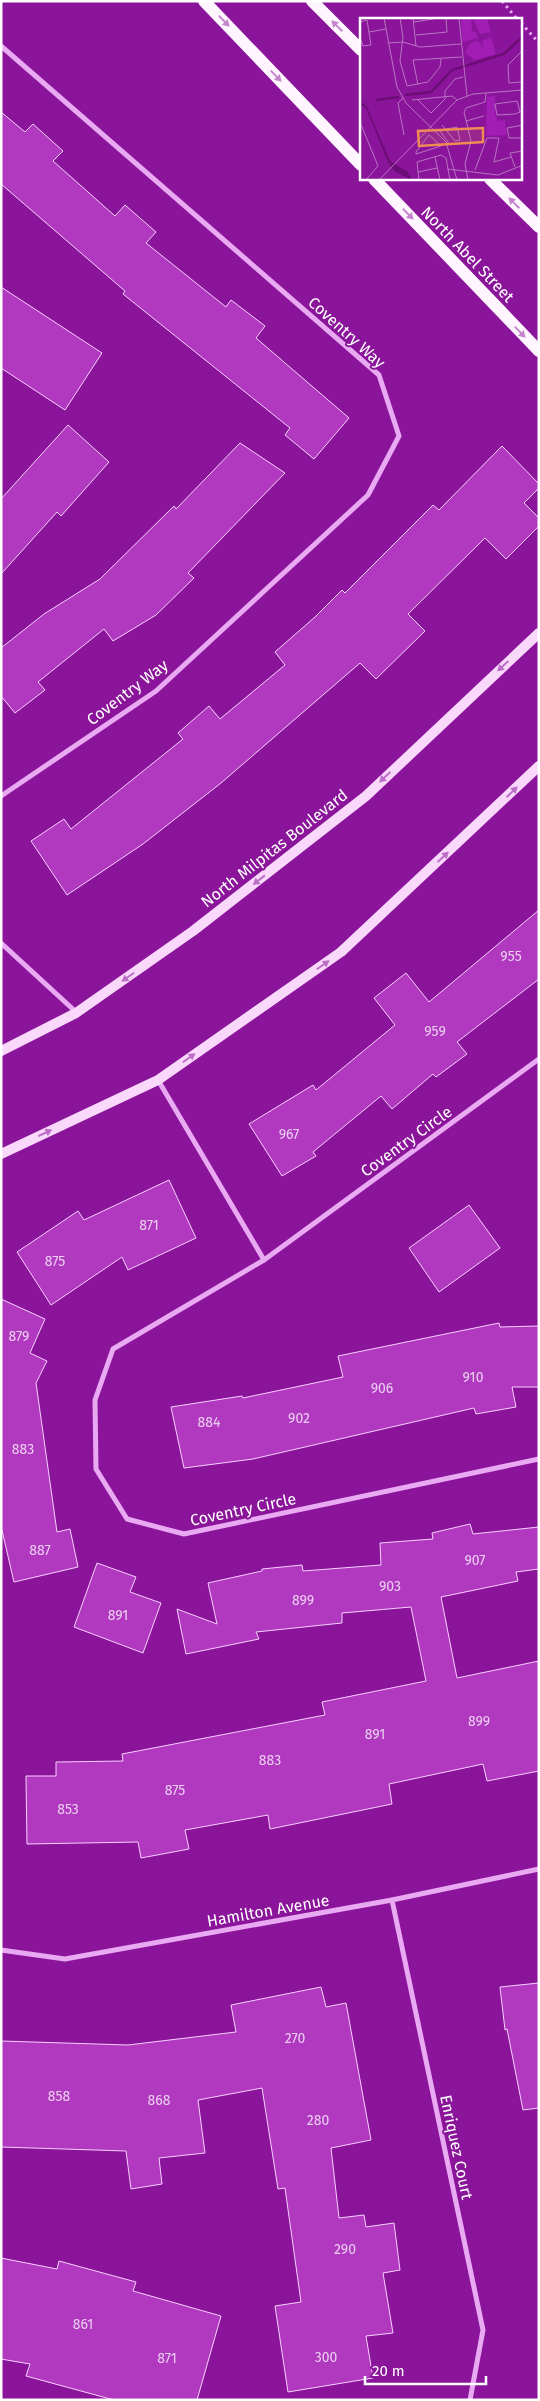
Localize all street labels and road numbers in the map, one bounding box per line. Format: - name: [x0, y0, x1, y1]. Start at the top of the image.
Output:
- street label: North Abel Street: [417, 203, 518, 306]
- street label: Coventry Way: [304, 293, 389, 372]
- street label: Coventry Way: [83, 656, 172, 729]
- street label: North Milpitas Boulevard: [197, 785, 351, 911]
- street label: Coventry Circle: [357, 1102, 456, 1181]
- street label: Coventry Circle: [188, 1489, 298, 1530]
- street label: Hamilton Avenue: [205, 1890, 331, 1931]
- street label: Enriquez Court: [436, 2093, 477, 2201]

